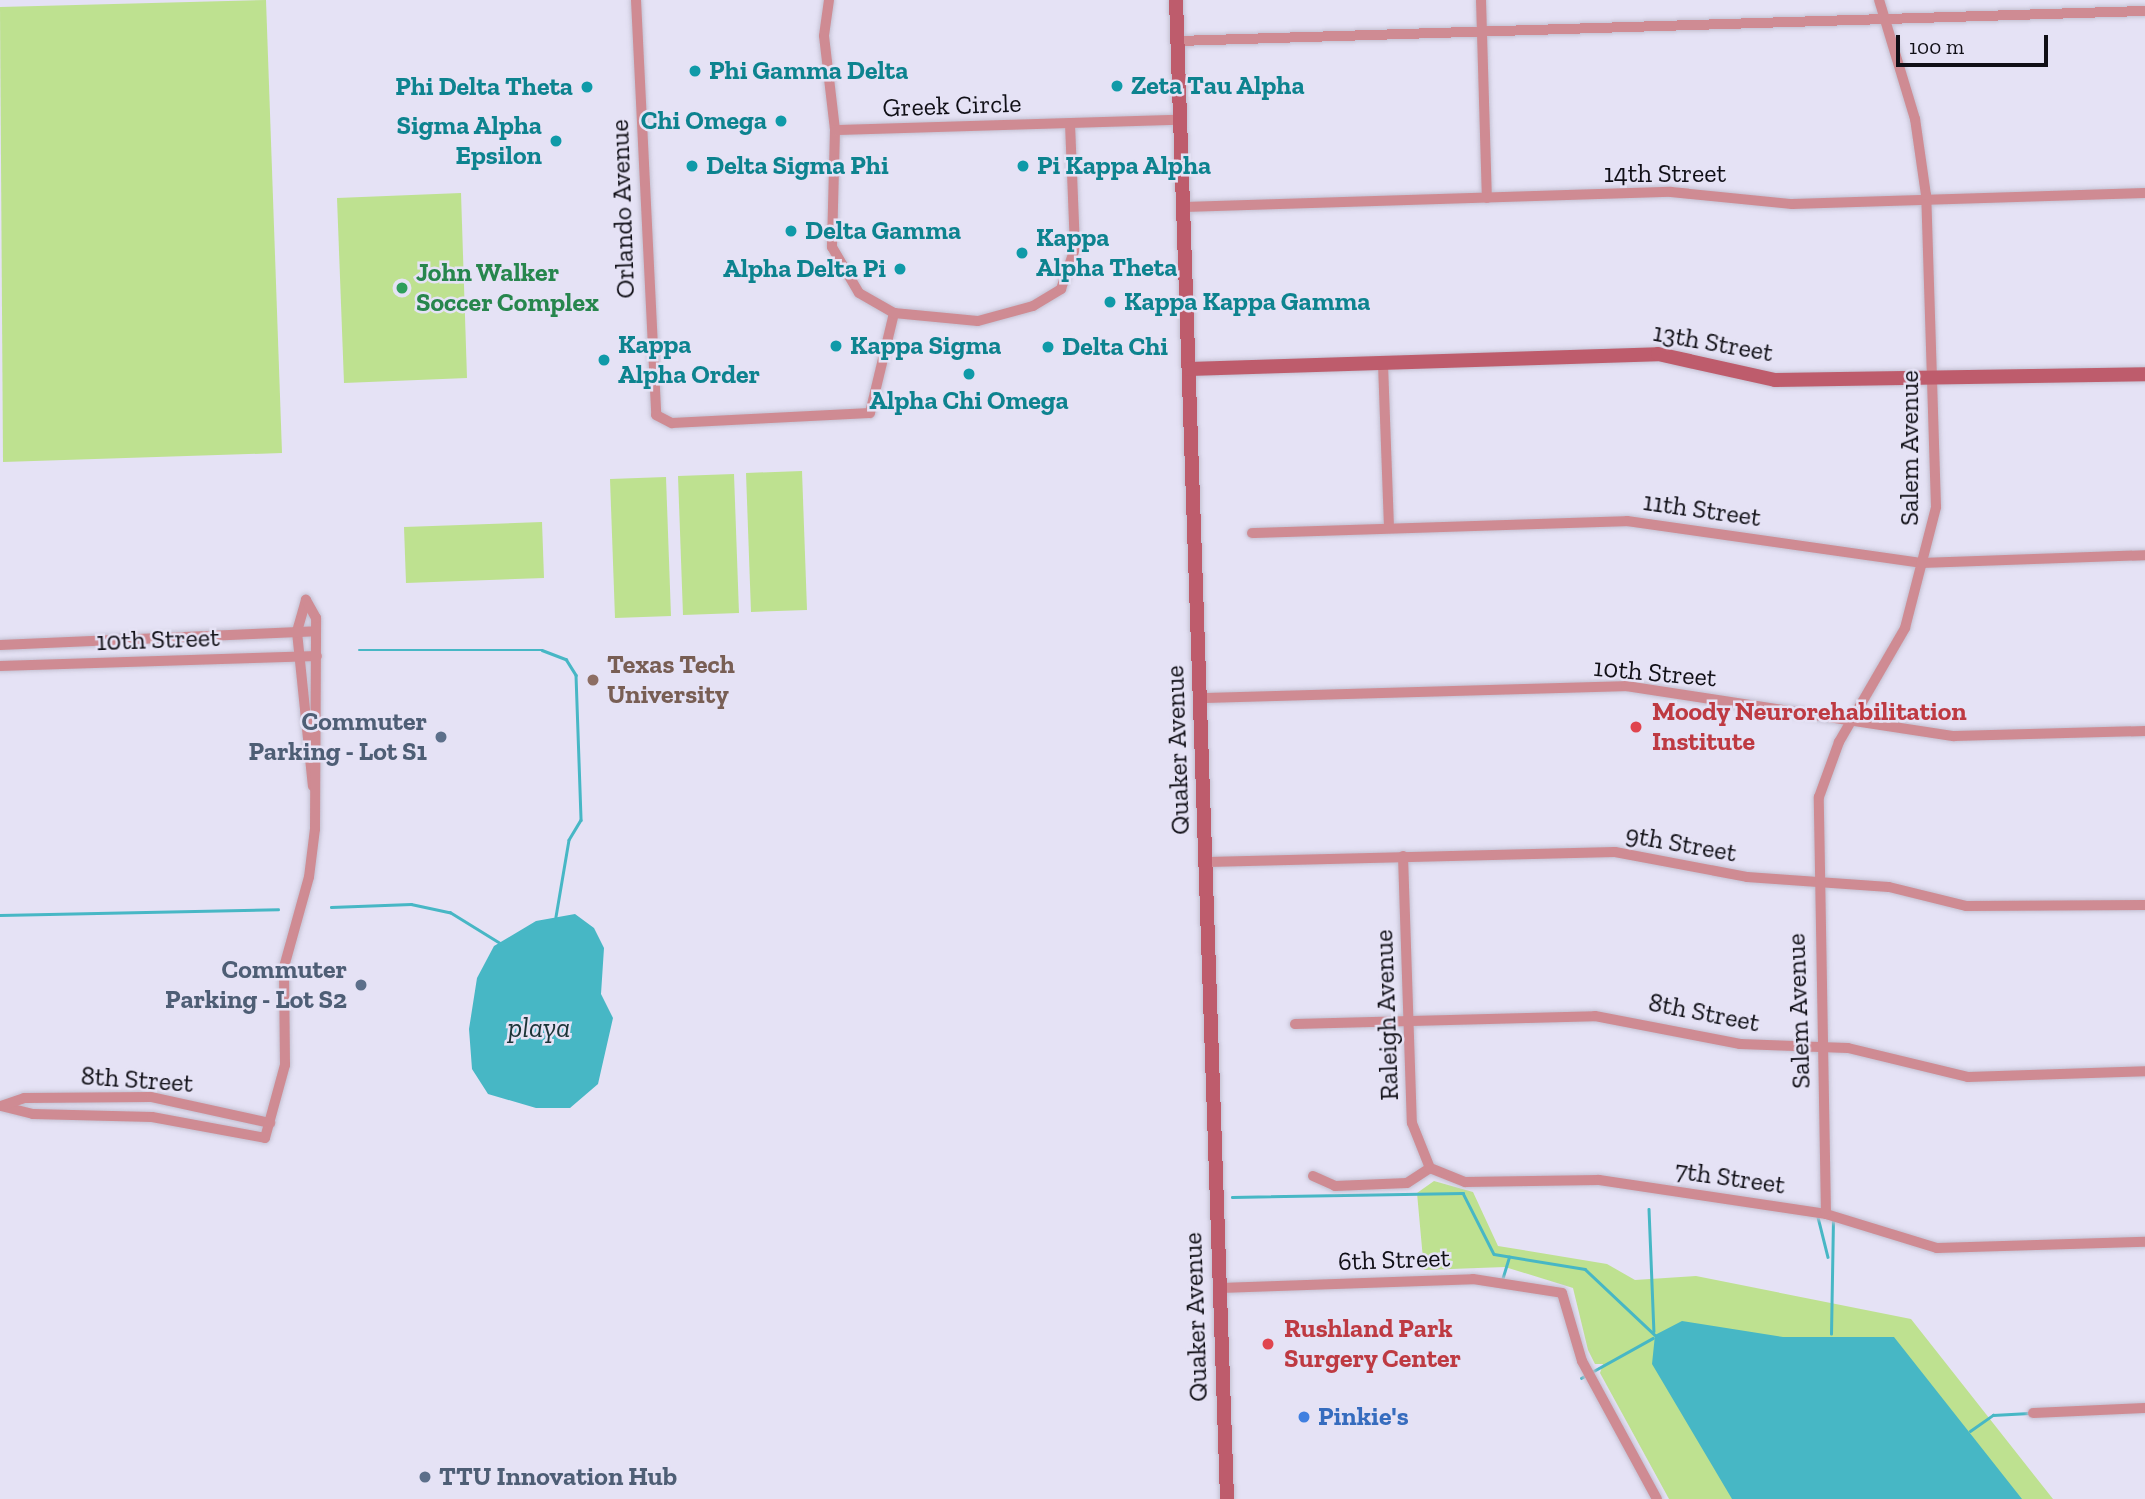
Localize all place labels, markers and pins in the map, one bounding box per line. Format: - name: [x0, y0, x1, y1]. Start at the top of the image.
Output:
- place label: Phi Gamma Delta: [709, 55, 908, 87]
- marker: Phi Gamma Delta: [687, 63, 703, 79]
- place label: Zeta Tau Alpha: [1131, 70, 1305, 102]
- place label: Phi Delta Theta: [395, 71, 573, 103]
- marker: Zeta Tau Alpha: [1109, 78, 1125, 94]
- marker: Phi Delta Theta: [579, 79, 595, 95]
- place label: Chi Omega: [641, 105, 767, 137]
- place label: Sigma Alpha Epsilon: [396, 110, 542, 172]
- marker: Chi Omega: [773, 113, 789, 129]
- marker: Sigma Alpha Epsilon: [548, 133, 564, 149]
- place label: Delta Sigma Phi: [706, 150, 889, 182]
- place label: Pi Kappa Alpha: [1037, 150, 1212, 182]
- marker: Delta Sigma Phi: [684, 158, 700, 174]
- marker: Pi Kappa Alpha: [1015, 158, 1031, 174]
- place label: Delta Gamma: [805, 215, 961, 247]
- place label: Kappa Alpha Theta: [1036, 222, 1177, 284]
- marker: Delta Gamma: [783, 223, 799, 239]
- marker: Kappa Alpha Theta: [1014, 245, 1030, 261]
- place label: Alpha Delta Pi: [723, 253, 886, 285]
- place label: John Walker Soccer Complex: [416, 257, 599, 318]
- marker: Alpha Delta Pi: [892, 261, 908, 277]
- marker: John Walker Soccer Complex: [394, 280, 410, 296]
- place label: Kappa Kappa Gamma: [1124, 286, 1370, 318]
- marker: Kappa Kappa Gamma: [1102, 294, 1118, 310]
- place label: Kappa Alpha Order: [618, 329, 760, 390]
- place label: Kappa Sigma: [850, 330, 1001, 362]
- place label: Delta Chi: [1062, 331, 1168, 363]
- marker: Kappa Sigma: [828, 338, 844, 354]
- marker: Delta Chi: [1040, 339, 1056, 355]
- marker: Kappa Alpha Order: [596, 352, 612, 368]
- marker: Alpha Chi Omega: [961, 366, 977, 382]
- place label: Alpha Chi Omega: [869, 385, 1069, 417]
- place label: Texas Tech University: [607, 649, 735, 710]
- marker: Texas Tech University: [585, 672, 601, 688]
- place label: Moody Neurorehabilitation Institute: [1652, 696, 1967, 758]
- place label: Commuter Parking - Lot S1: [248, 706, 427, 768]
- marker: Moody Neurorehabilitation Institute: [1626, 717, 1646, 737]
- marker: Commuter Parking - Lot S1: [433, 729, 449, 745]
- place label: Commuter Parking - Lot S2: [165, 954, 347, 1016]
- marker: Commuter Parking - Lot S2: [353, 977, 369, 993]
- place label: Rushland Park Surgery Center: [1284, 1313, 1462, 1374]
- marker: Rushland Park Surgery Center: [1258, 1334, 1278, 1354]
- place label: Pinkie's: [1318, 1401, 1409, 1433]
- marker: Pinkie's: [1296, 1409, 1312, 1425]
- place label: TTU Innovation Hub: [439, 1461, 677, 1493]
- marker: TTU Innovation Hub: [417, 1469, 433, 1485]

